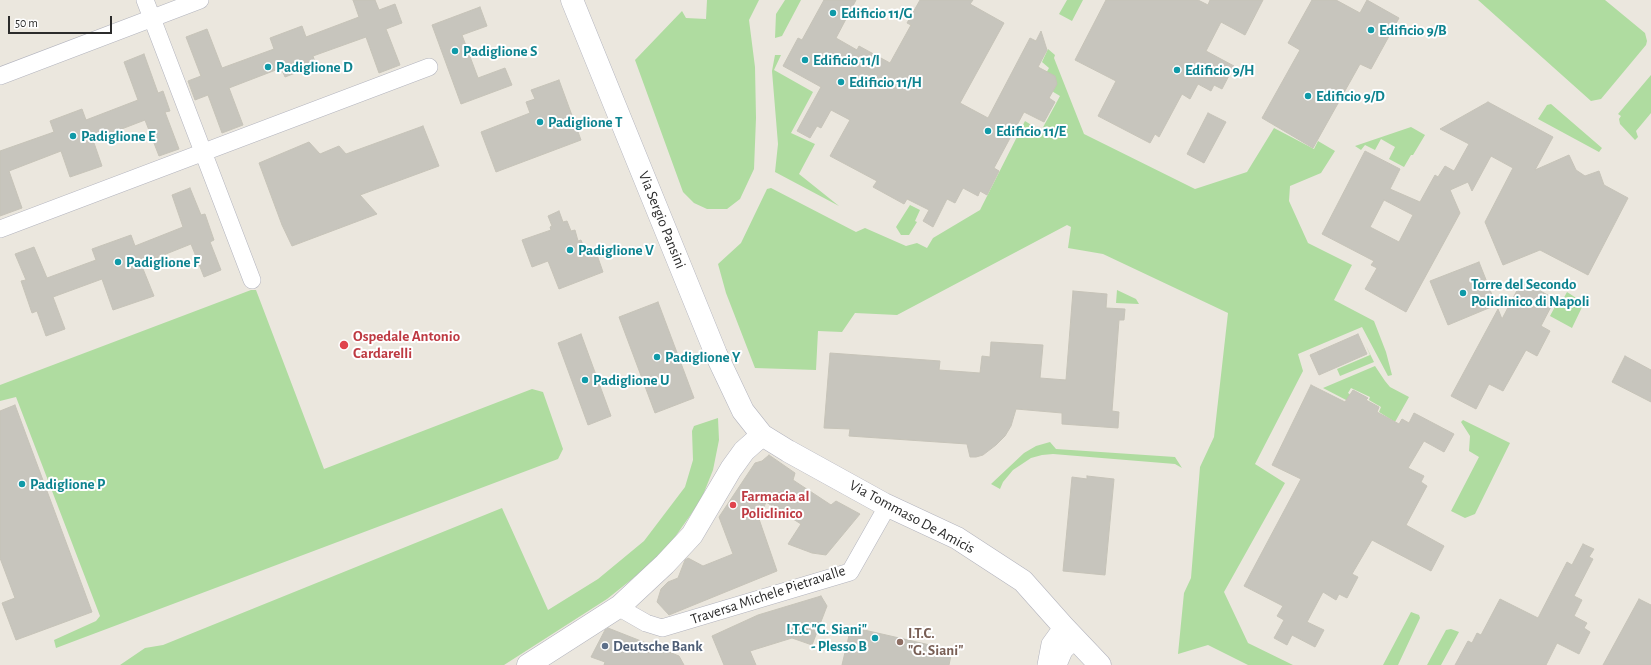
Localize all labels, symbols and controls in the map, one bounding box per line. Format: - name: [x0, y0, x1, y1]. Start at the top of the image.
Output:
- place label: Edificio 11/G: [841, 4, 913, 22]
- scale bar: [10, 8, 114, 34]
- marker: Edificio 11/G: [828, 8, 838, 18]
- text: 50 m: [15, 17, 38, 29]
- place label: Edificio 9/B: [1379, 21, 1447, 39]
- marker: Edificio 9/B: [1366, 25, 1376, 35]
- place label: Padiglione S: [463, 42, 537, 60]
- marker: Padiglione S: [450, 46, 460, 56]
- place label: Edificio 11/I: [813, 51, 880, 69]
- marker: Edificio 11/I: [800, 55, 810, 65]
- place label: Padiglione D: [276, 58, 353, 76]
- place label: Edificio 9/H: [1185, 61, 1254, 79]
- marker: Padiglione D: [263, 62, 273, 72]
- marker: Edificio 9/H: [1172, 65, 1182, 75]
- place label: Edificio 11/H: [849, 73, 922, 91]
- marker: Edificio 11/H: [836, 77, 846, 87]
- place label: Edificio 9/D: [1316, 87, 1385, 105]
- marker: Edificio 9/D: [1303, 91, 1313, 101]
- place label: Padiglione T: [548, 113, 622, 131]
- marker: Padiglione T: [535, 117, 545, 127]
- place label: Edificio 11/E: [996, 122, 1066, 140]
- marker: Edificio 11/E: [983, 126, 993, 136]
- place label: Padiglione E: [81, 127, 156, 145]
- marker: Padiglione E: [68, 131, 78, 141]
- street label: Via Sergio Pansini: [634, 169, 690, 271]
- place label: Padiglione V: [578, 241, 654, 259]
- marker: Padiglione V: [565, 245, 575, 255]
- place label: Padiglione F: [126, 253, 200, 271]
- marker: Padiglione F: [113, 257, 123, 267]
- place label: Torre del Secondo Policlinico di Napoli: [1471, 275, 1589, 310]
- marker: Torre del Secondo Policlinico di Napoli: [1458, 288, 1468, 298]
- place label: Ospedale Antonio Cardarelli: [353, 327, 460, 362]
- marker: Ospedale Antonio Cardarelli: [338, 339, 350, 351]
- place label: Padiglione Y: [665, 348, 740, 366]
- marker: Padiglione Y: [652, 352, 662, 362]
- place label: Padiglione U: [593, 371, 669, 389]
- marker: Padiglione U: [580, 375, 590, 385]
- place label: Padiglione P: [30, 475, 105, 493]
- street label: Via Tommaso De Amicis: [846, 476, 978, 558]
- marker: Padiglione P: [17, 479, 27, 489]
- place label: Farmacia al Policlinico: [741, 487, 809, 522]
- marker: Farmacia al Policlinico: [728, 500, 738, 510]
- street label: Traversa Michele Pietravalle: [688, 561, 848, 629]
- place label: I.T.C "G. Siani" - Plesso B: [786, 620, 867, 655]
- place label: I.T.C. "G. Siani": [908, 624, 963, 659]
- marker: I.T.C "G. Siani" - Plesso B: [870, 633, 880, 643]
- place label: Deutsche Bank: [613, 637, 703, 655]
- marker: I.T.C. "G. Siani": [895, 637, 905, 647]
- marker: Deutsche Bank: [600, 641, 610, 651]

